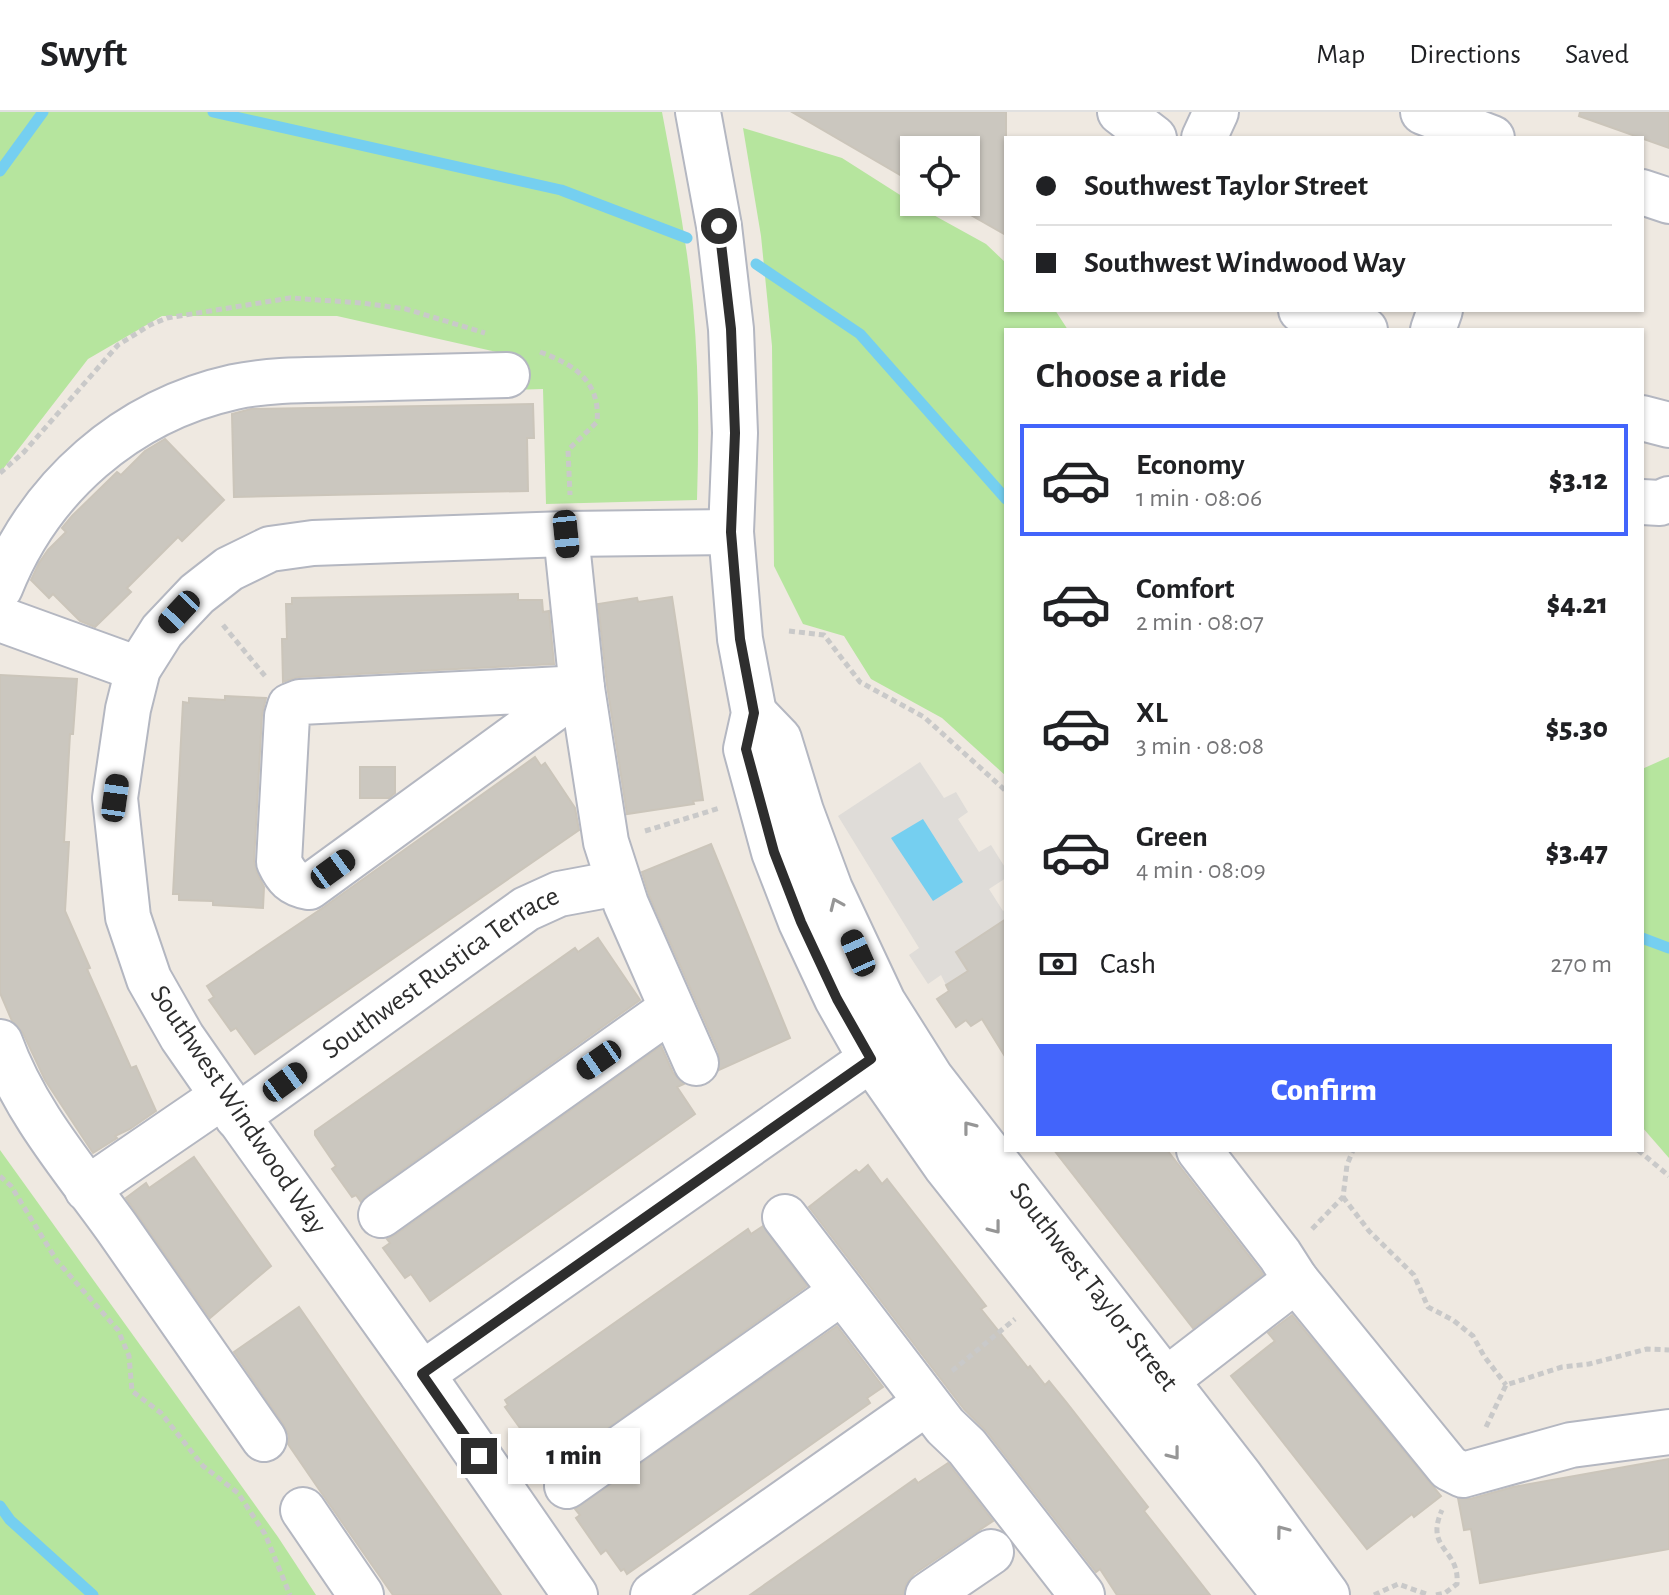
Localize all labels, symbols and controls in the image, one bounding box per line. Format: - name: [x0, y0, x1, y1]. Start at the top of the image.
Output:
- text: Swyft: [40, 36, 127, 74]
- text: Map: [1316, 41, 1365, 69]
- text: Directions: [1409, 41, 1521, 69]
- text: Saved: [1565, 41, 1629, 69]
- map controls: [900, 136, 980, 216]
- button: locate: [900, 136, 980, 216]
- text: Southwest Taylor Street: [1084, 171, 1368, 201]
- route start: [701, 208, 737, 244]
- text: Southwest Windwood Way: [1084, 248, 1406, 278]
- text: Choose a ride: [1036, 358, 1226, 394]
- icon: car: [1040, 444, 1112, 516]
- text: Economy: [1136, 450, 1245, 480]
- text: $3.12: [1549, 465, 1608, 495]
- text: 1 min · 08:06: [1136, 485, 1262, 511]
- car: [552, 509, 580, 559]
- icon: car: [1040, 568, 1112, 640]
- text: Comfort: [1136, 574, 1235, 604]
- car: [154, 586, 204, 638]
- text: $4.21: [1547, 589, 1608, 619]
- text: 2 min · 08:07: [1136, 609, 1264, 635]
- icon: car: [1040, 692, 1112, 764]
- text: XL: [1136, 698, 1168, 728]
- text: $5.30: [1546, 713, 1608, 743]
- text: 3 min · 08:08: [1136, 733, 1264, 759]
- car: [100, 773, 130, 823]
- icon: car: [1040, 816, 1112, 888]
- text: Green: [1136, 822, 1208, 852]
- text: $3.47: [1546, 837, 1608, 867]
- car: [307, 845, 359, 893]
- text: 4 min · 08:09: [1136, 857, 1266, 883]
- street label: Southwest Rustica Terrace: [317, 882, 563, 1065]
- one-way arrow: [830, 898, 846, 912]
- car: [837, 926, 879, 980]
- icon: cash: [1036, 942, 1080, 986]
- text: Cash: [1100, 949, 1156, 979]
- text: 270 m: [1551, 951, 1612, 977]
- street label: Southwest Windwood Way: [145, 981, 331, 1239]
- car: [572, 1036, 626, 1084]
- button: Confirm: [1036, 1044, 1612, 1136]
- car: [259, 1058, 311, 1106]
- one-way arrow: [964, 1121, 978, 1136]
- street label: Southwest Taylor Street: [1004, 1178, 1183, 1397]
- one-way arrow: [986, 1219, 1000, 1234]
- callout: 1 min: [507, 1428, 639, 1484]
- route end: [461, 1438, 497, 1474]
- text: 1 min: [546, 1443, 602, 1469]
- one-way arrow: [1164, 1445, 1178, 1460]
- one-way arrow: [1278, 1525, 1292, 1540]

